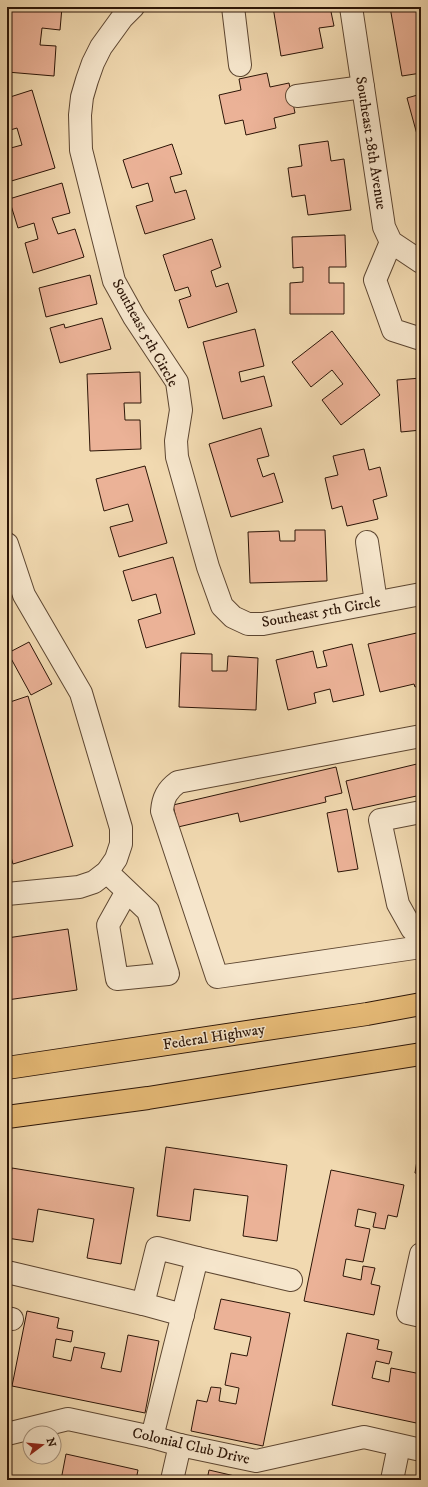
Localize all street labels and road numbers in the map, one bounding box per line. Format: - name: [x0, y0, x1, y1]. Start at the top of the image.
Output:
- street label: Southeast 28th Avenue: [351, 75, 391, 211]
- street label: Southeast 5th Circle: [108, 276, 182, 390]
- street label: Southeast 5th Circle: [260, 592, 382, 632]
- street label: Federal Highway: [162, 1019, 267, 1054]
- street label: Colonial Club Drive: [130, 1423, 252, 1469]

